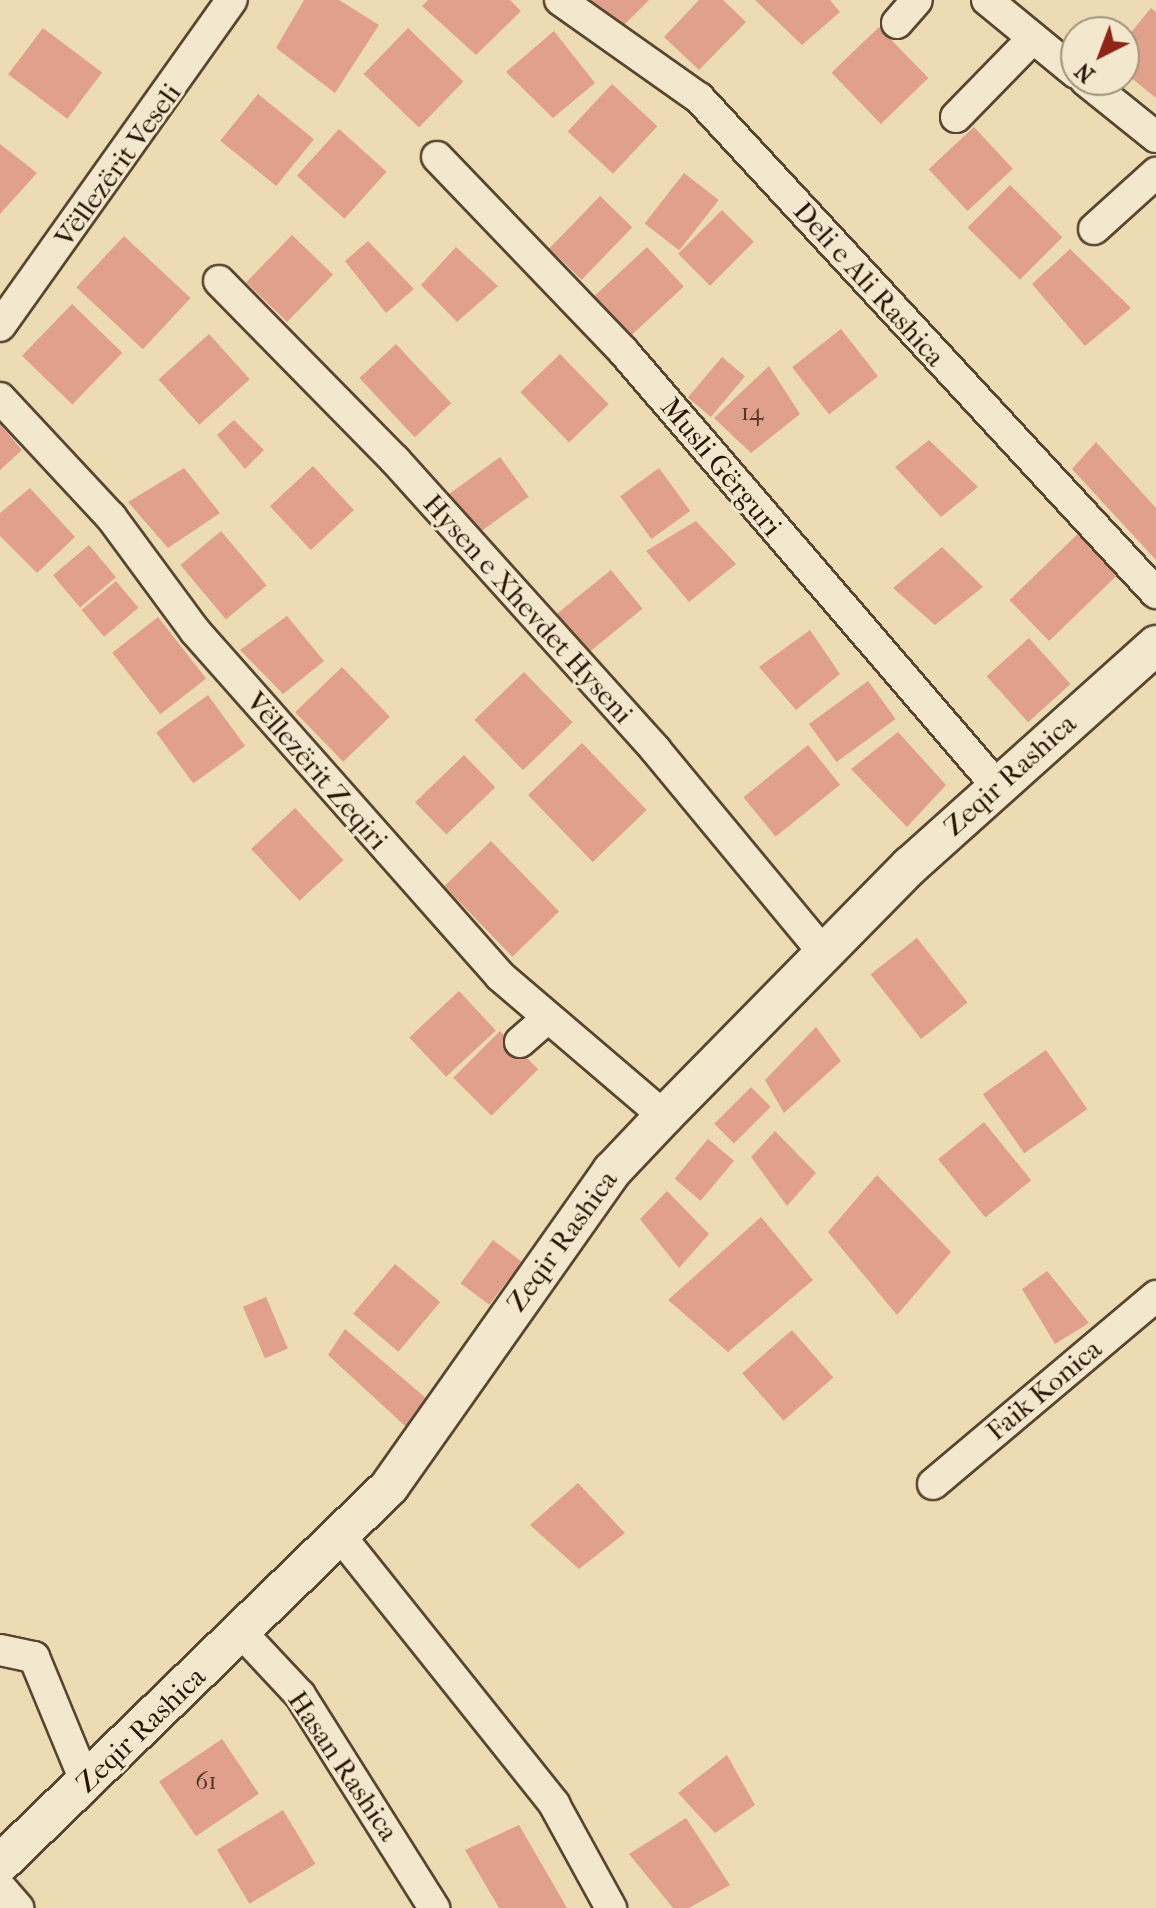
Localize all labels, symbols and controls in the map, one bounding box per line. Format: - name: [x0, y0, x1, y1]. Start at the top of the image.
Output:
- north arrow: [1060, 16, 1140, 96]
- text: N: [1070, 57, 1100, 88]
- street label: Vëllezërit Veseli: [48, 77, 188, 253]
- street label: Deli e Ali Rashica: [786, 195, 952, 373]
- street label: Musli Gërguri: [653, 391, 789, 543]
- house number: 14: [741, 399, 763, 427]
- street label: Hysen e Xhevdet Hyseni: [416, 487, 640, 731]
- street label: Vëllezërit Zeqiri: [239, 685, 395, 857]
- street label: Zeqir Rashica: [937, 707, 1083, 843]
- street label: Zeqir Rashica: [499, 1164, 625, 1318]
- street label: Faik Konica: [980, 1332, 1108, 1448]
- street label: Zeqir Rashica: [69, 1660, 213, 1800]
- street label: Hasan Rashica: [281, 1685, 405, 1847]
- house number: 61: [195, 1768, 217, 1796]

